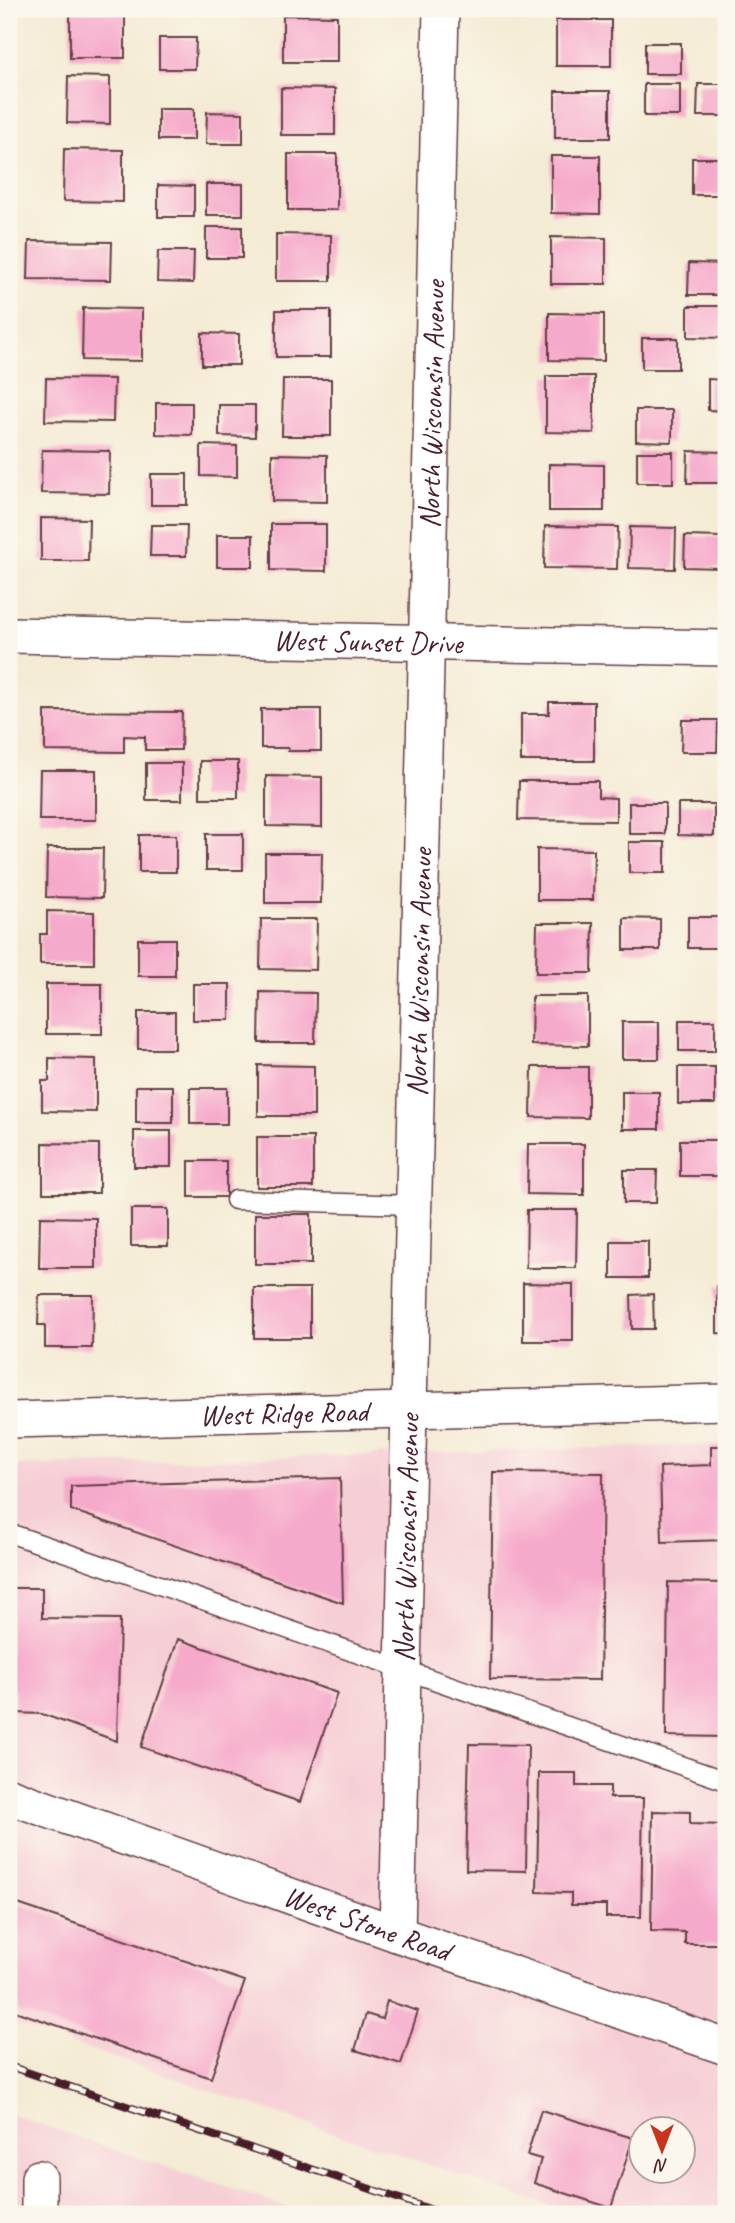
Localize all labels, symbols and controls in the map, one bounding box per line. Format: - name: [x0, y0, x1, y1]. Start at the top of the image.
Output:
- street label: North Wisconsin Avenue: [410, 278, 454, 529]
- street label: West Sunset Drive: [273, 621, 465, 662]
- street label: North Wisconsin Avenue: [397, 846, 441, 1097]
- street label: West Ridge Road: [199, 1392, 373, 1434]
- street label: North Wisconsin Avenue: [384, 1411, 428, 1663]
- street label: West Stone Road: [279, 1876, 459, 1971]
- north arrow: [626, 2114, 696, 2184]
- text: N: [653, 2154, 668, 2178]

